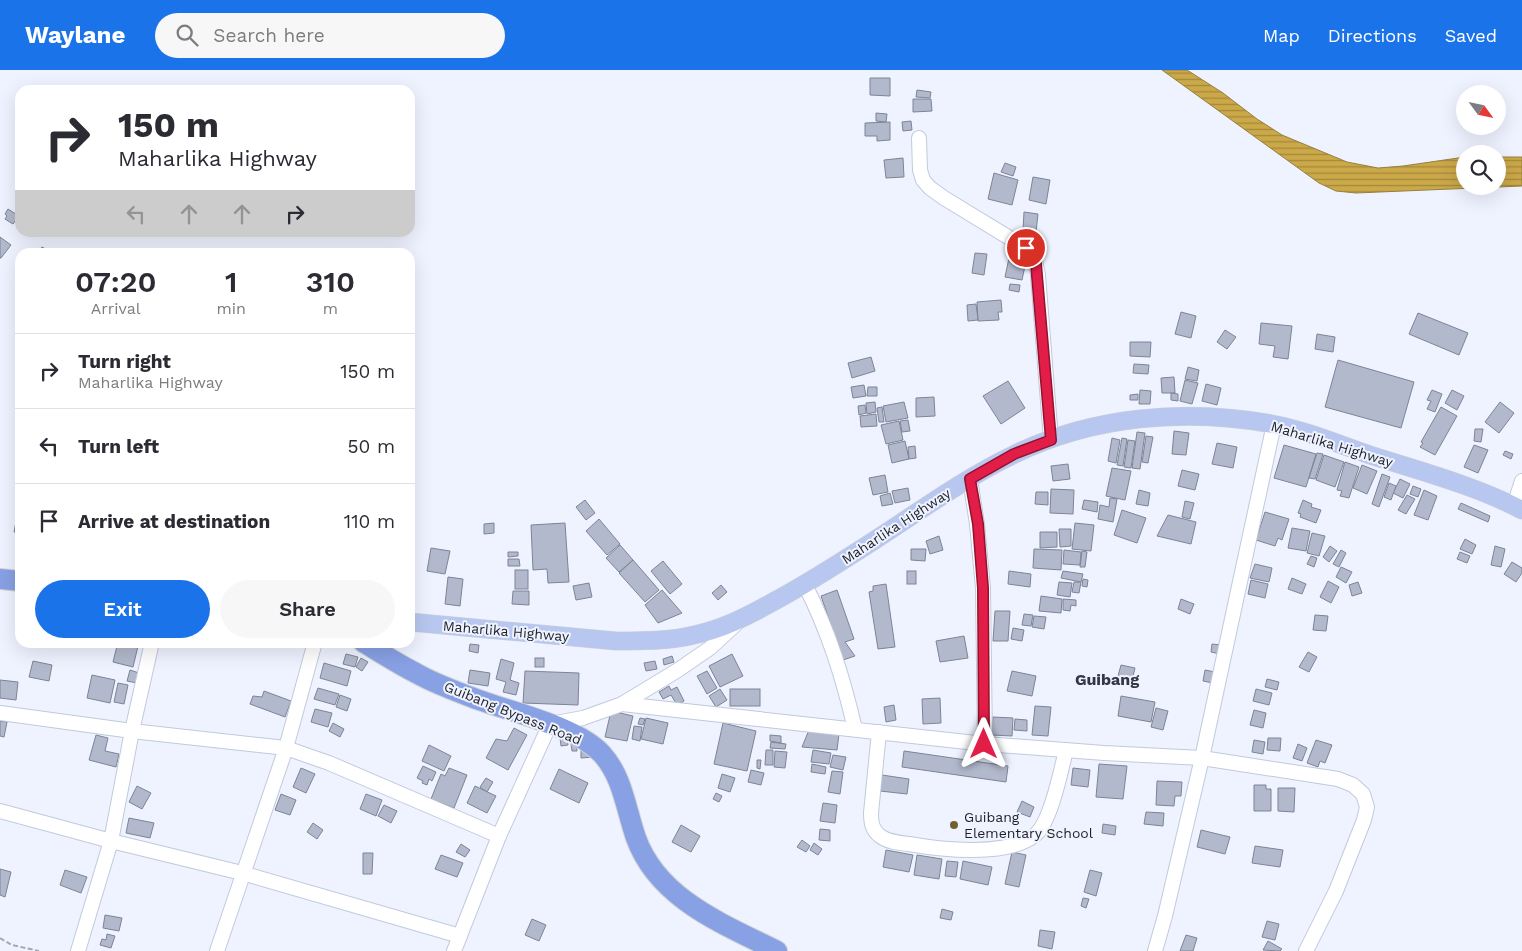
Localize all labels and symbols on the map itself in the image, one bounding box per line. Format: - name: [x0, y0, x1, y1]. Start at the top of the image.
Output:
- north arrow: [1456, 85, 1506, 135]
- pin: [1005, 227, 1047, 269]
- street label: Maharlika Highway: [1269, 418, 1396, 470]
- street label: Maharlika Highway: [839, 484, 954, 567]
- street label: Maharlika Highway: [442, 618, 571, 645]
- district label: Guibang: [1075, 670, 1139, 689]
- street label: Guibang Bypass Road: [442, 678, 584, 748]
- position arrow: [957, 717, 1009, 769]
- place label: Guibang Elementary School: [964, 809, 1094, 841]
- marker: Guibang Elementary School: [948, 819, 960, 831]

